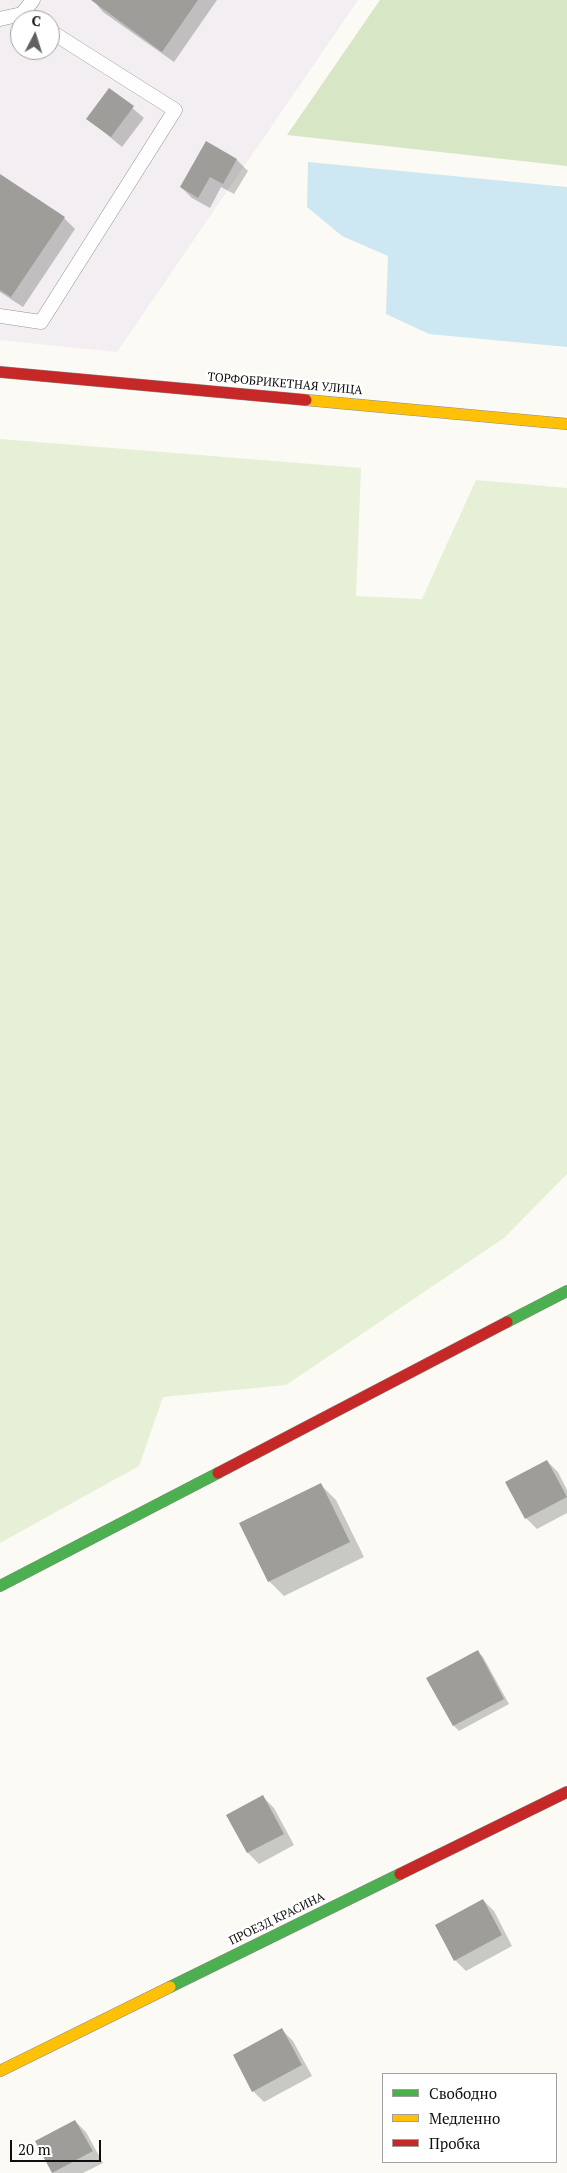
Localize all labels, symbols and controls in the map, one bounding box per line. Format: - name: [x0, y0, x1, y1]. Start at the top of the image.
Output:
- north arrow: [10, 10, 60, 60]
- text: С: [31, 11, 42, 30]
- street label: ТОРФОБРИКЕТНАЯ УЛИЦА: [207, 370, 363, 398]
- street label: ПРОЕЗД КРАСИНА: [227, 1890, 327, 1948]
- legend: [382, 2073, 557, 2163]
- text: Свободно: [429, 2083, 497, 2103]
- text: Медленно: [429, 2108, 500, 2128]
- scale bar: [12, 2130, 104, 2162]
- text: Пробка: [429, 2133, 480, 2153]
- text: 20 m: [18, 2139, 51, 2159]

